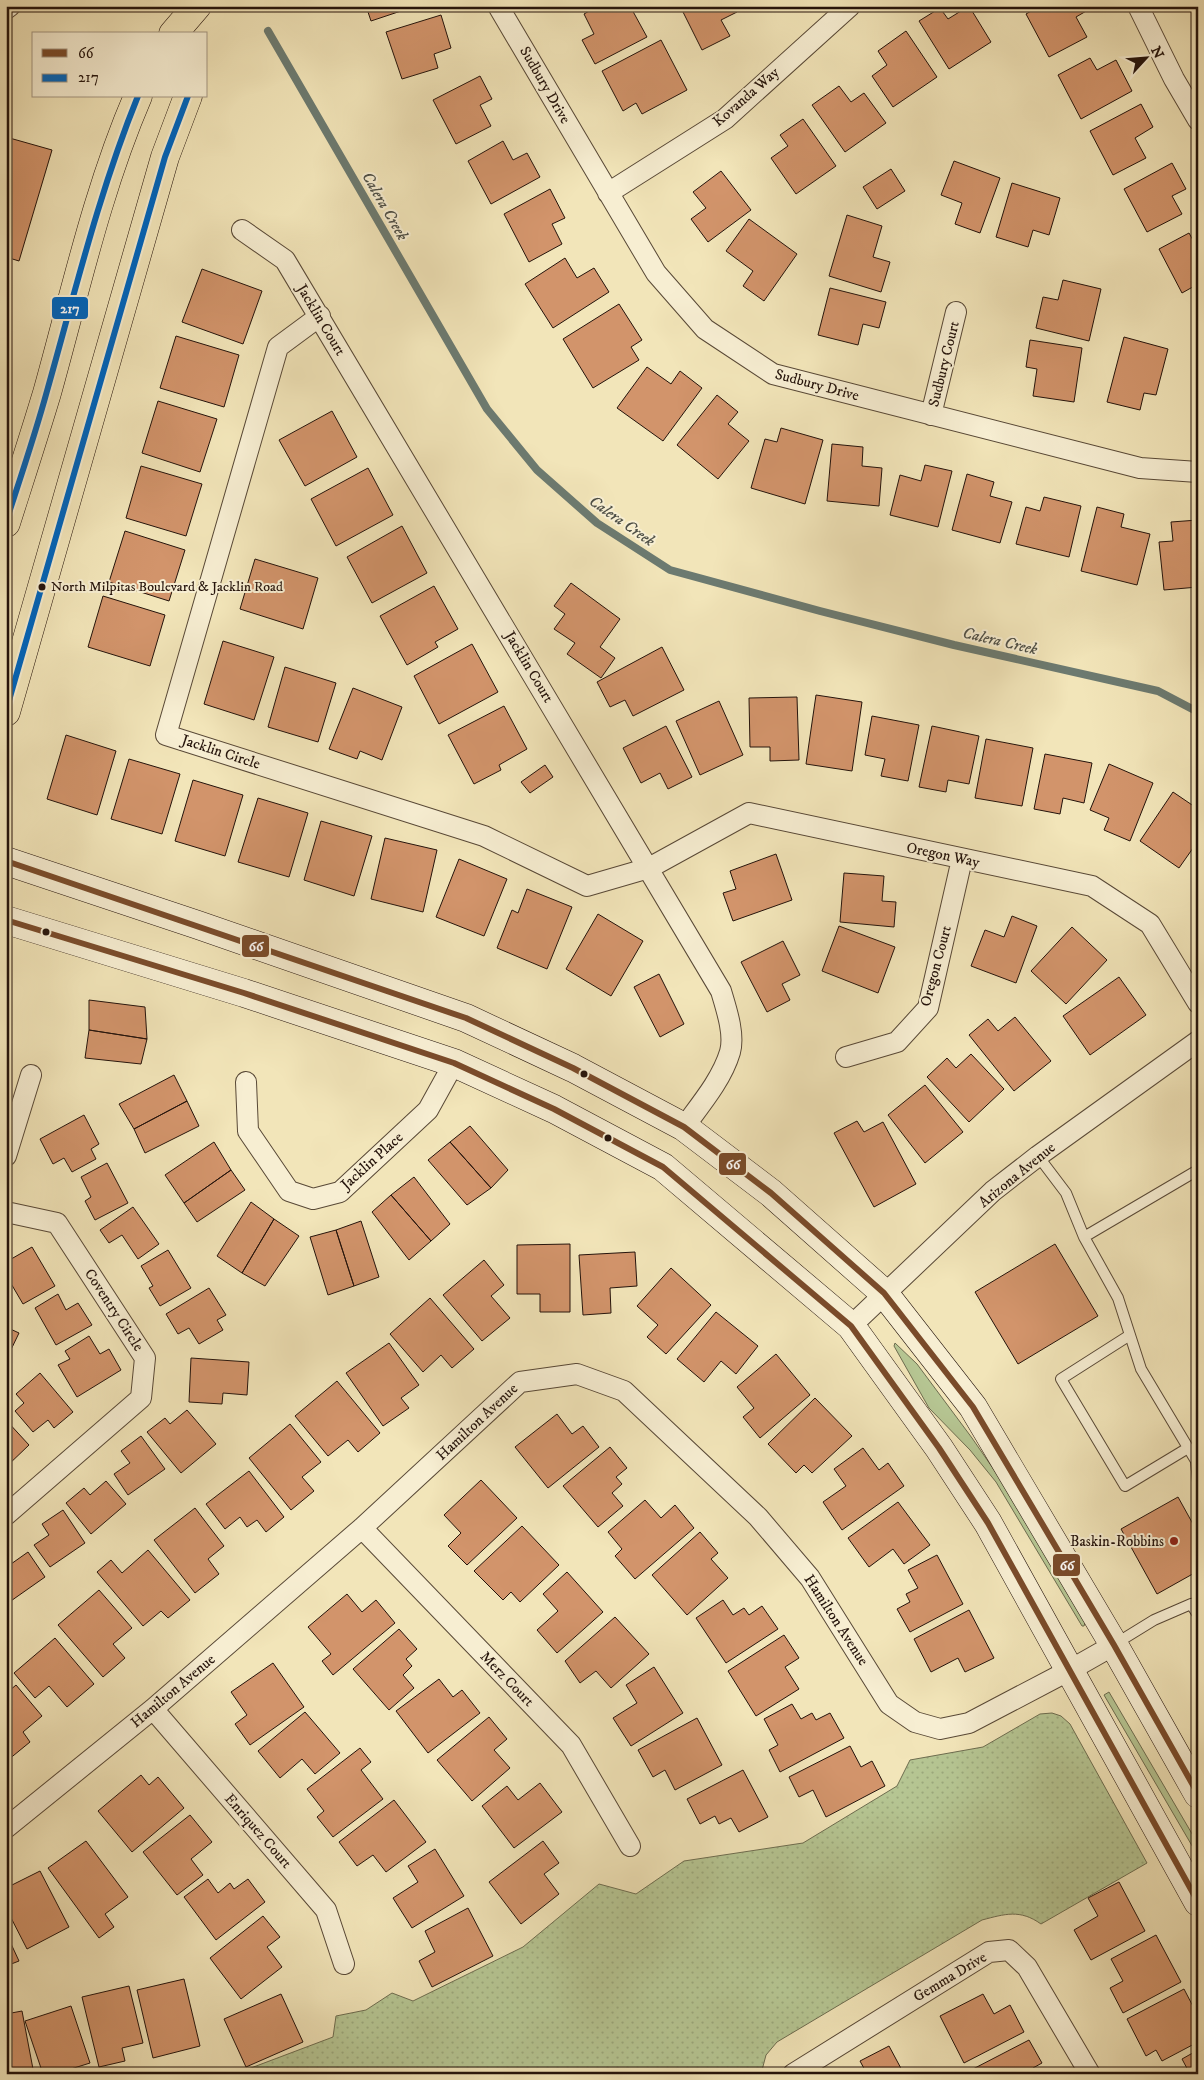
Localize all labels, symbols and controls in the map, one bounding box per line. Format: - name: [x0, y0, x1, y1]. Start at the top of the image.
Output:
- legend: [32, 32, 208, 98]
- north arrow: [1122, 32, 1172, 82]
- street label: Sudbury Drive: [515, 43, 575, 127]
- text: 66: [78, 44, 95, 63]
- text: N: [1146, 44, 1168, 62]
- street label: Kovanda Way: [709, 62, 784, 131]
- text: 217: [78, 68, 99, 87]
- water label: Calera Creek: [357, 168, 413, 244]
- street label: Jacklin Court: [291, 279, 350, 359]
- line badge: 217: [51, 296, 89, 320]
- text: 217: [60, 300, 80, 318]
- street label: Sudbury Court: [924, 319, 964, 409]
- street label: Sudbury Drive: [773, 365, 861, 405]
- water label: Calera Creek: [585, 491, 659, 551]
- place label: North Milpitas Boulevard & Jacklin Road: [51, 578, 283, 596]
- marker: North Milpitas Boulevard & Jacklin Road: [37, 582, 47, 592]
- water label: Calera Creek: [961, 623, 1040, 659]
- street label: Jacklin Court: [499, 626, 558, 706]
- street label: Jacklin Circle: [177, 730, 263, 774]
- street label: Oregon Way: [905, 838, 982, 872]
- street label: Oregon Court: [916, 923, 956, 1009]
- unlabelled marker: [41, 927, 51, 937]
- line badge: 66: [241, 934, 270, 958]
- text: 66: [249, 938, 264, 956]
- unlabelled marker: [579, 1069, 589, 1079]
- street label: Jacklin Place: [335, 1128, 407, 1195]
- unlabelled marker: [603, 1133, 613, 1143]
- street label: Arizona Avenue: [975, 1138, 1059, 1212]
- line badge: 66: [718, 1152, 747, 1176]
- text: 66: [726, 1156, 741, 1174]
- street label: Coventry Circle: [80, 1265, 148, 1355]
- street label: Hamilton Avenue: [432, 1379, 522, 1465]
- place label: Baskin-Robbins: [1070, 1532, 1164, 1551]
- marker: Baskin-Robbins: [1168, 1535, 1180, 1547]
- line badge: 66: [1052, 1553, 1081, 1577]
- text: 66: [1060, 1557, 1075, 1575]
- street label: Hamilton Avenue: [799, 1571, 873, 1669]
- street label: Merz Court: [476, 1647, 538, 1711]
- street label: Hamilton Avenue: [127, 1650, 219, 1732]
- street label: Enriquez Court: [220, 1790, 296, 1873]
- street label: Gemma Drive: [910, 1948, 990, 2006]

